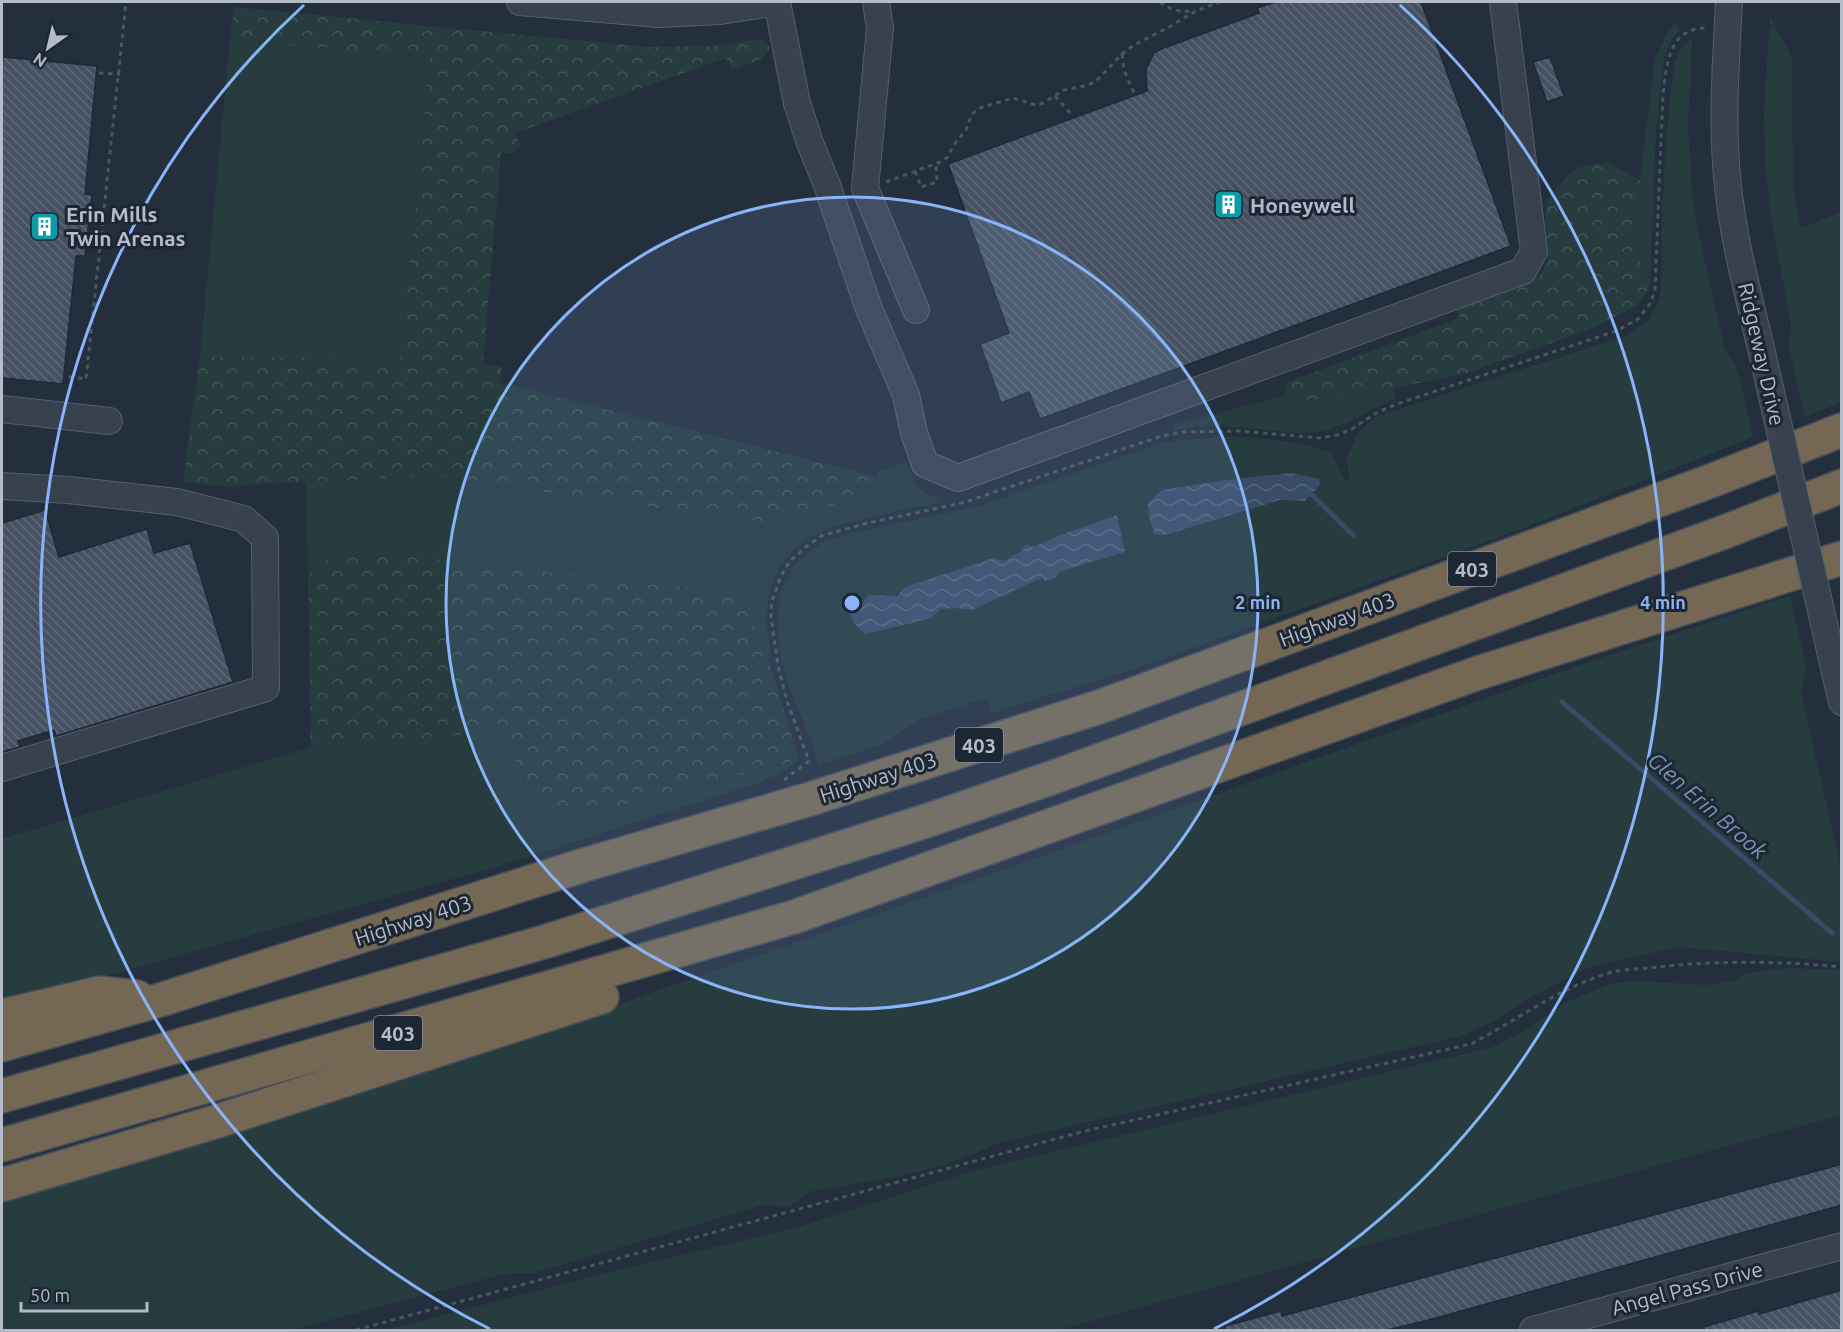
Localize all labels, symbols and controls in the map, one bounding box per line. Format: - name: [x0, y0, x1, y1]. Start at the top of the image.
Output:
- north arrow: [18, 18, 78, 78]
- text: N: [30, 50, 50, 71]
- building icon: Honeywell: [1213, 189, 1245, 221]
- place label: Honeywell: [1250, 193, 1355, 217]
- place label: Erin Mills Twin Arenas: [66, 202, 186, 250]
- building icon: Erin Mills Twin Arenas: [29, 210, 61, 242]
- street label: Ridgeway Drive: [1734, 280, 1790, 428]
- road number: 403: [1448, 552, 1496, 586]
- street label: Highway 403: [1276, 587, 1398, 651]
- text: 2 min: [1235, 592, 1281, 612]
- text: 4 min: [1640, 592, 1686, 612]
- centre of rings: [842, 593, 862, 613]
- road number: 403: [955, 728, 1003, 762]
- street label: Highway 403: [817, 747, 939, 807]
- water label: Glen Erin Brook: [1643, 747, 1773, 864]
- street label: Highway 403: [352, 890, 474, 950]
- road number: 403: [374, 1016, 422, 1050]
- street label: Angel Pass Drive: [1609, 1256, 1765, 1320]
- scale bar: [21, 1275, 147, 1313]
- text: 50 m: [30, 1285, 70, 1305]

